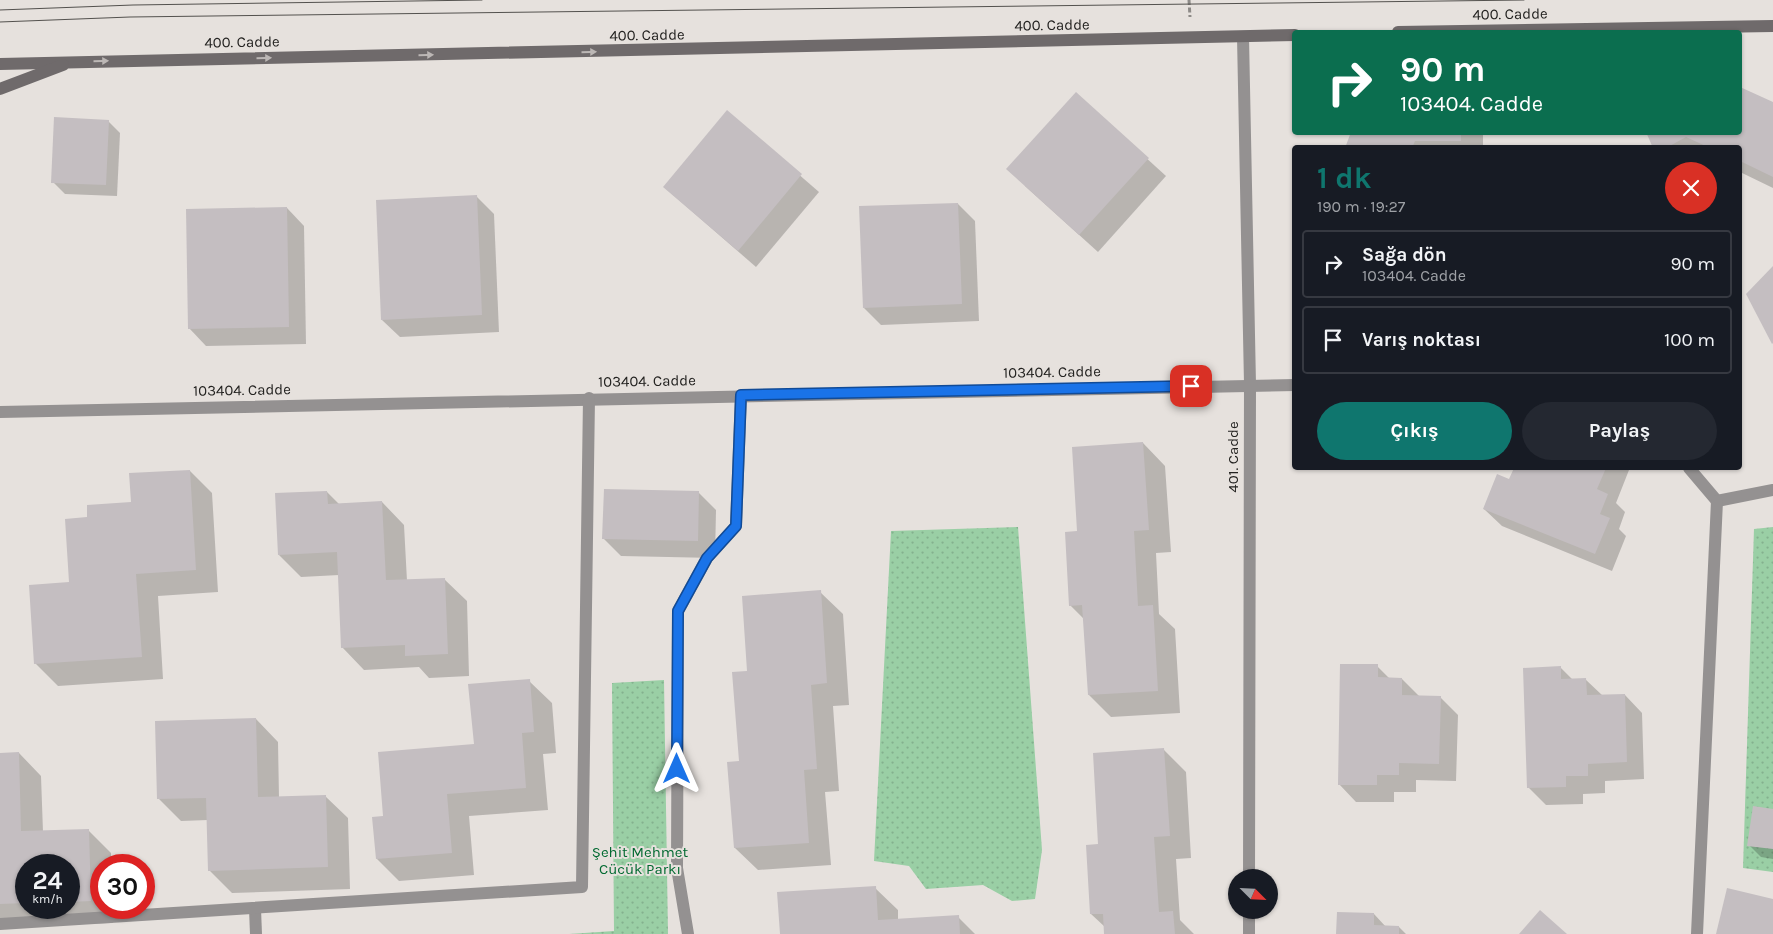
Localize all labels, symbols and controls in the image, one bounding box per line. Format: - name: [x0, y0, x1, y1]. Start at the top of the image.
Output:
- street label: 400. Cadde: [1472, 4, 1548, 24]
- street label: 400. Cadde: [1014, 15, 1090, 35]
- street label: 400. Cadde: [609, 25, 685, 45]
- street label: 400. Cadde: [204, 32, 280, 52]
- one-way arrow: [581, 48, 597, 56]
- text: 90 m: [1400, 49, 1486, 90]
- icon: right: [1317, 50, 1382, 115]
- one-way arrow: [418, 51, 434, 59]
- one-way arrow: [256, 54, 272, 62]
- one-way arrow: [93, 57, 109, 65]
- text: 103404. Cadde: [1400, 91, 1543, 117]
- text: 1 dk: [1317, 160, 1371, 196]
- button: close: [1665, 162, 1717, 214]
- text: 190 m · 19:27: [1317, 197, 1405, 216]
- text: Sağa dön: [1362, 244, 1446, 266]
- icon: right: [1319, 250, 1347, 278]
- text: 90 m: [1670, 253, 1715, 275]
- text: 103404. Cadde: [1362, 266, 1466, 285]
- icon: arrive: [1319, 326, 1347, 354]
- text: Varış noktası: [1362, 329, 1481, 351]
- text: 100 m: [1664, 329, 1715, 351]
- street label: 103404. Cadde: [1003, 362, 1101, 382]
- pin: [1170, 365, 1212, 407]
- street label: 103404. Cadde: [598, 371, 696, 391]
- icon: arrive: [1177, 372, 1205, 400]
- street label: 103404. Cadde: [193, 380, 291, 400]
- button: Çıkış: [1317, 402, 1512, 460]
- button: Paylaş: [1522, 402, 1717, 460]
- street label: 401. Cadde: [1224, 421, 1242, 493]
- position arrow: [650, 742, 702, 794]
- park label: Şehit Mehmet Cücük Parkı: [592, 843, 689, 878]
- speed limit sign: 30: [90, 854, 155, 919]
- text: 24: [32, 866, 63, 895]
- north arrow: [1228, 869, 1278, 919]
- map controls: [1228, 869, 1278, 919]
- text: km/h: [32, 892, 63, 906]

